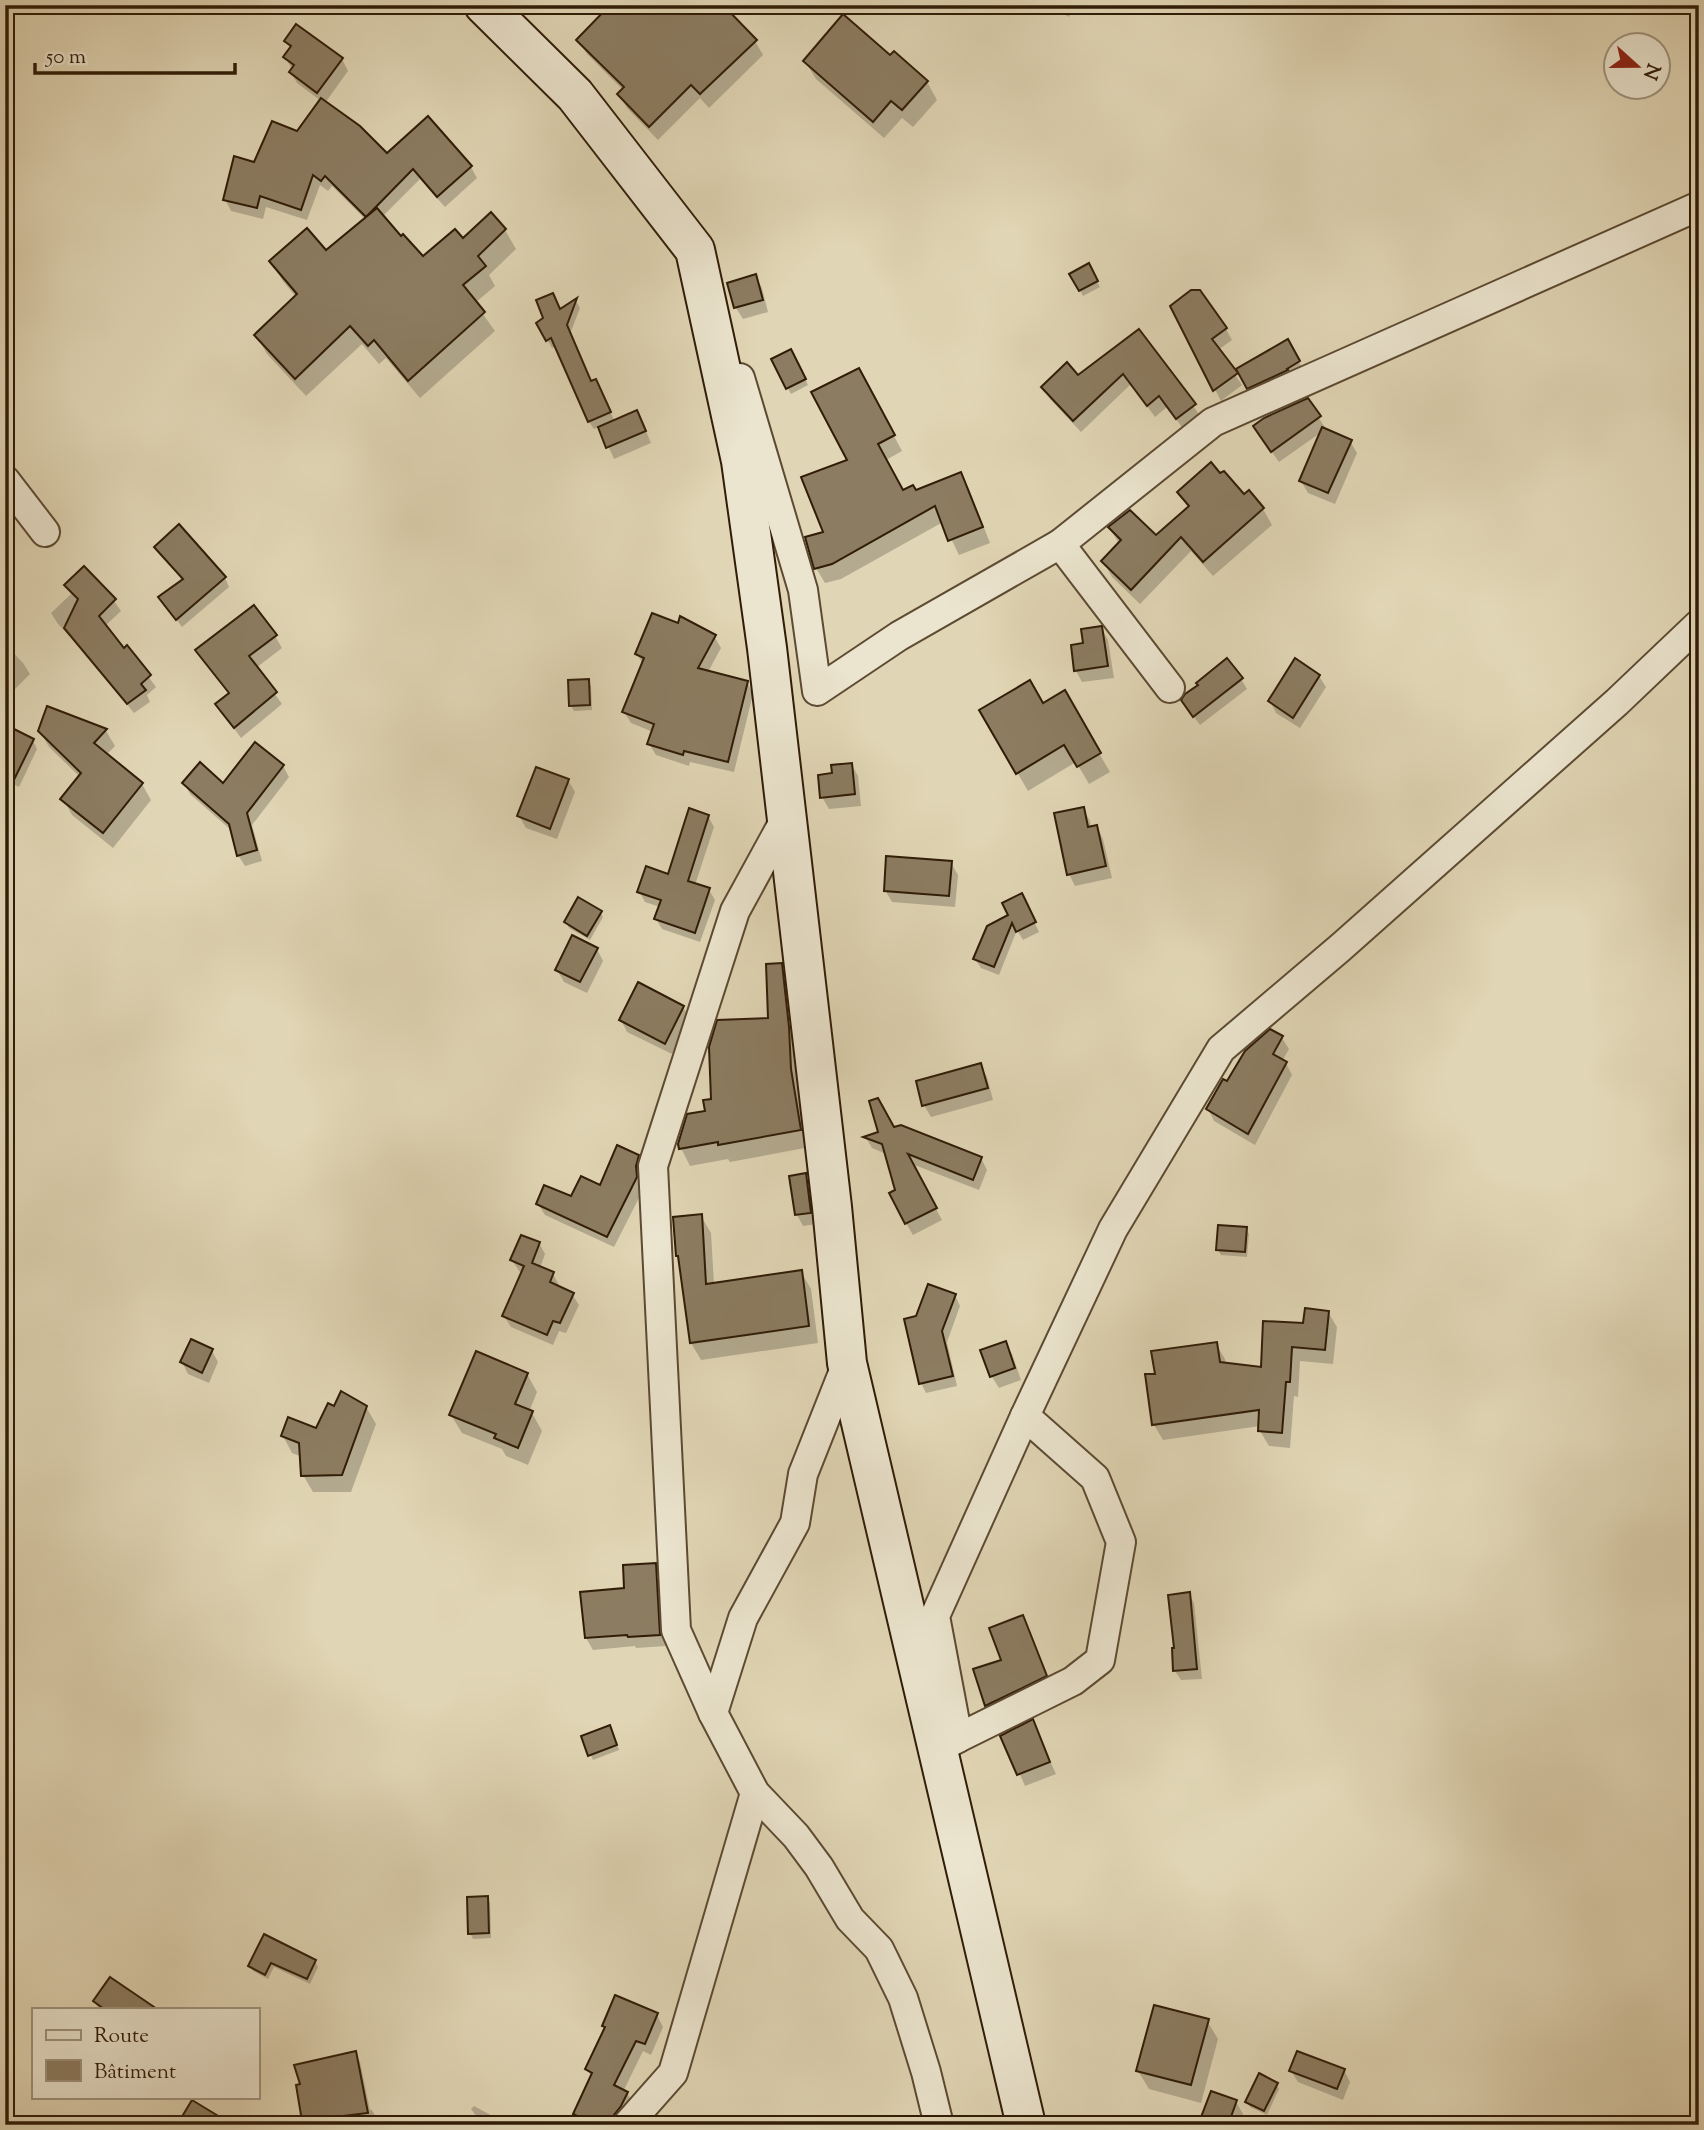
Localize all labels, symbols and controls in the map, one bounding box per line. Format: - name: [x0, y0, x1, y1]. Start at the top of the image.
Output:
- scale bar: [35, 32, 234, 76]
- north arrow: [1602, 32, 1672, 102]
- text: 50 m: [45, 43, 86, 73]
- text: N: [1635, 59, 1666, 83]
- legend: [32, 2008, 259, 2098]
- text: Route: [94, 2022, 149, 2052]
- text: Bâtiment: [94, 2058, 176, 2088]

